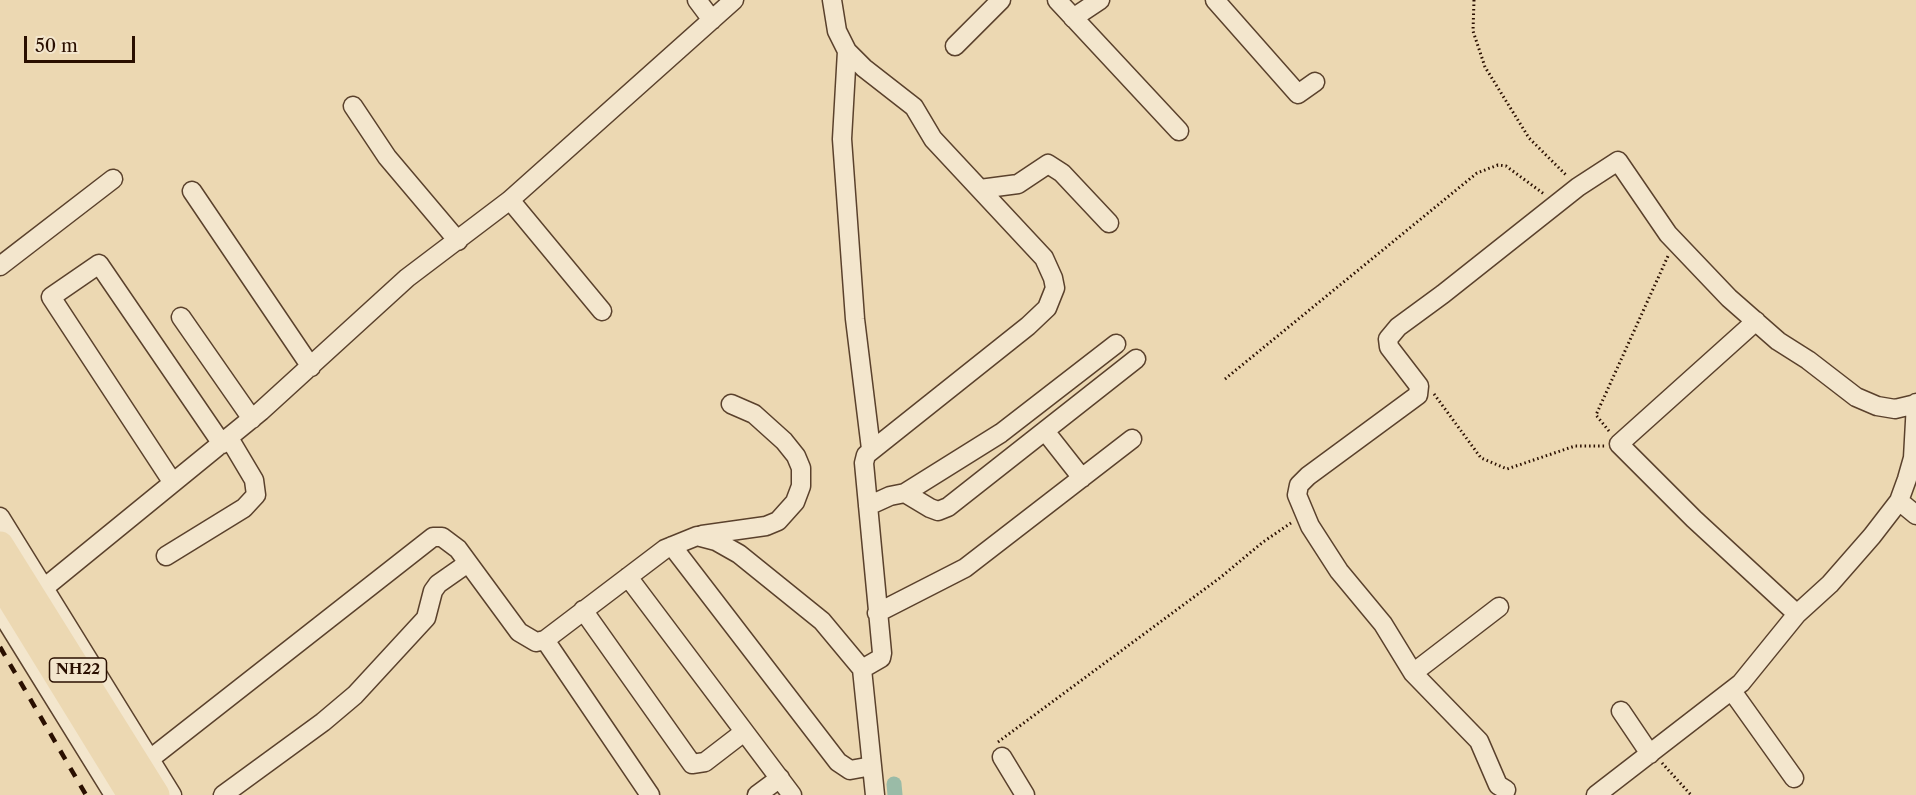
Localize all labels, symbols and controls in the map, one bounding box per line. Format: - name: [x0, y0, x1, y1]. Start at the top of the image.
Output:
- scale bar: [27, 24, 138, 62]
- text: 50 m: [35, 35, 78, 57]
- road number: NH22: [50, 658, 106, 682]

